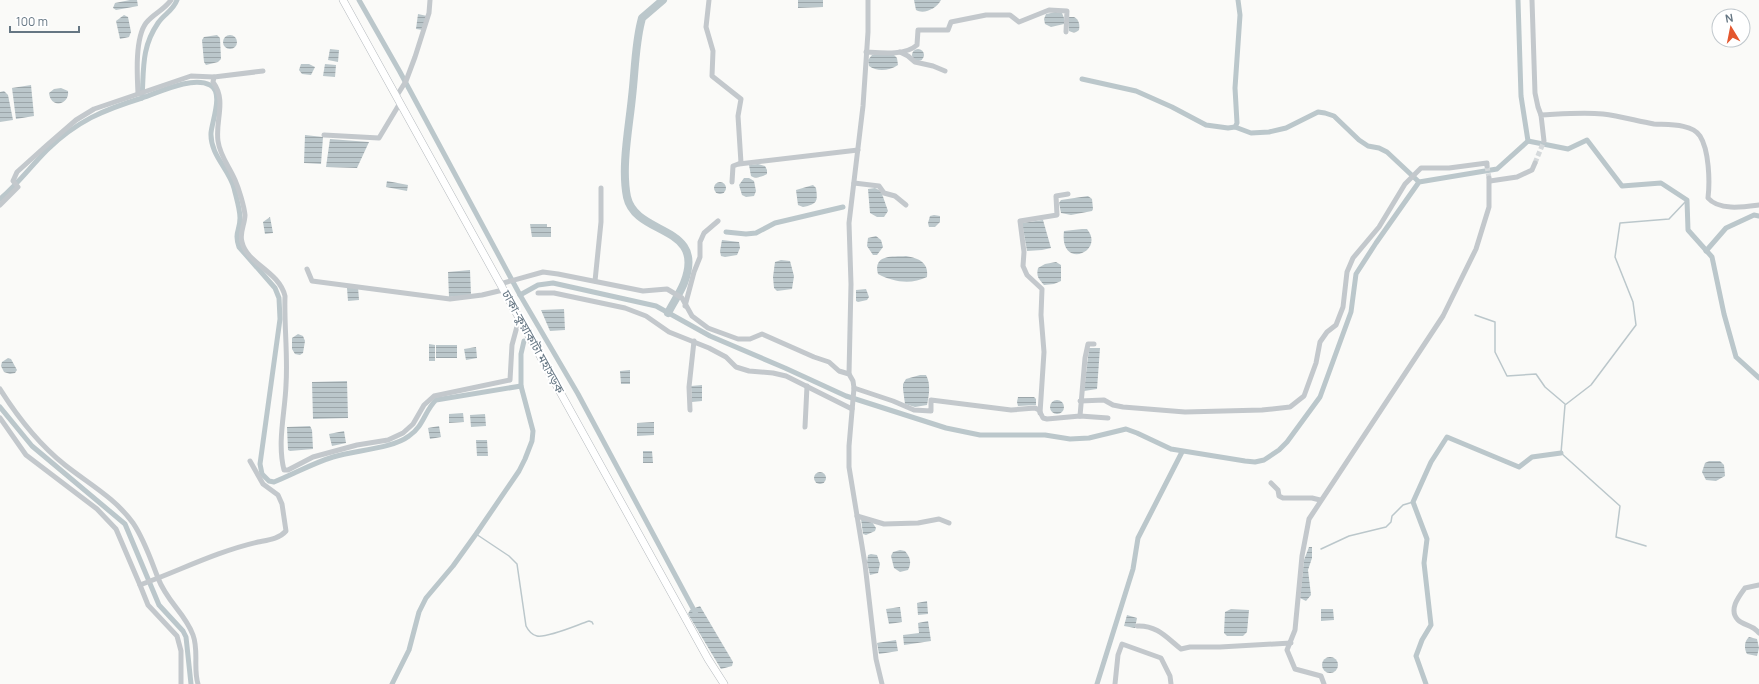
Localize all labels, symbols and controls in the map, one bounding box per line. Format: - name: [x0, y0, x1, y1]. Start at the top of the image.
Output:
- scale bar: [10, 8, 79, 34]
- north arrow: [1711, 8, 1751, 48]
- text: N: [1724, 10, 1734, 26]
- text: 100 m: [16, 13, 48, 30]
- street label: ঢাকা-কুয়াকাটা মহাসড়ক: [497, 286, 569, 397]

